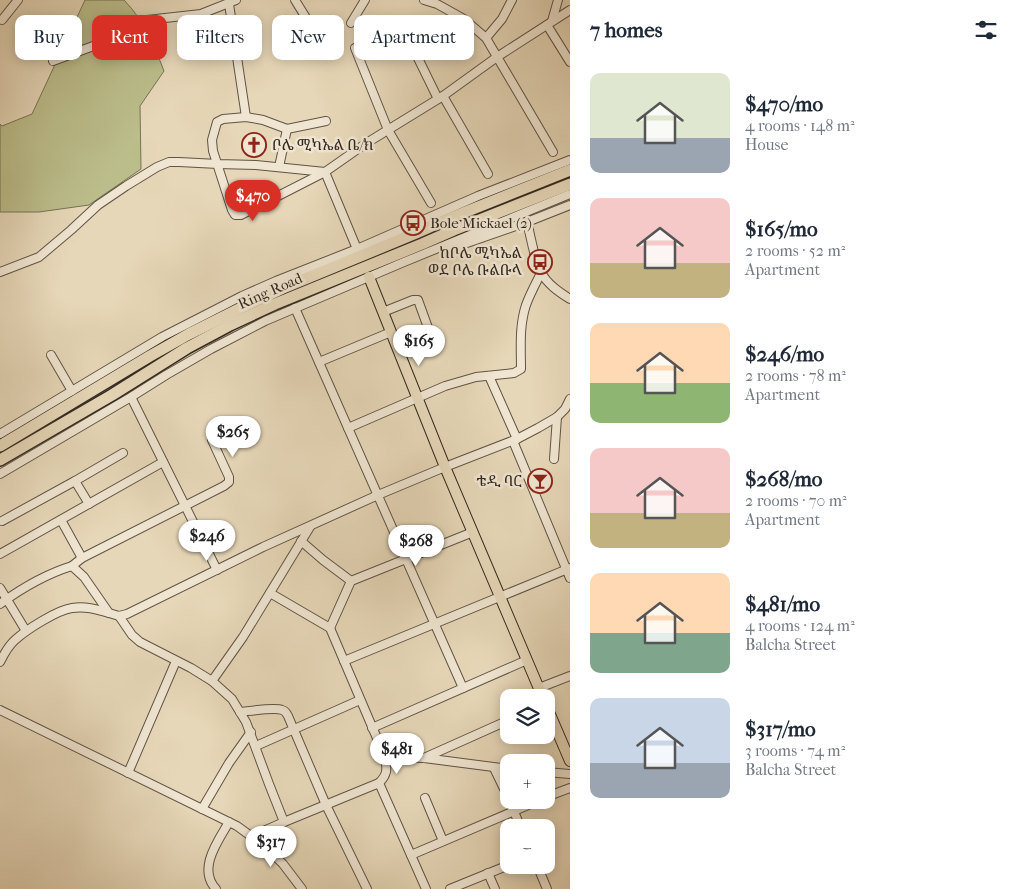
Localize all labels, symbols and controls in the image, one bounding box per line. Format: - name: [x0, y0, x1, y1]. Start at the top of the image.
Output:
- chip: Buy: [15, 15, 82, 60]
- chip: Rent: [92, 15, 167, 60]
- chip: Filters: [177, 15, 262, 60]
- chip: New: [272, 15, 344, 60]
- chip: Apartment: [354, 15, 474, 60]
- icon: filters: [972, 16, 1000, 44]
- text: 7 homes: [590, 18, 662, 42]
- text: $470/mo: [745, 92, 823, 116]
- icon: home: [630, 93, 690, 153]
- text: 4 rooms · 148 m²: [745, 116, 854, 135]
- church icon: ቦሌ ሚካኤል ቤ/ክ: [241, 132, 267, 158]
- text: House: [745, 135, 788, 154]
- place label: ቦሌ ሚካኤል ቤ/ክ: [272, 136, 374, 154]
- pin: $470: [223, 180, 283, 222]
- text: $470: [236, 186, 270, 205]
- bus stop icon: Bole Mickael (2): [400, 210, 426, 236]
- place label: Bole Mickael (2): [430, 214, 532, 232]
- text: $165/mo: [745, 217, 818, 241]
- icon: home: [630, 218, 690, 278]
- text: 2 rooms · 52 m²: [745, 241, 845, 260]
- place label: ከቦሌ ሚካኤል ወደ ቦሌ ቡልቡላ: [428, 244, 522, 279]
- bus stop icon: ከቦሌ ሚካኤል ወደ ቦሌ ቡልቡላ: [527, 249, 553, 275]
- text: Apartment: [745, 260, 820, 279]
- street label: Ring Road: [235, 268, 306, 313]
- pin: $165: [389, 324, 449, 367]
- text: $165: [404, 331, 434, 350]
- text: $246/mo: [745, 342, 824, 366]
- icon: home: [630, 343, 690, 403]
- text: 2 rooms · 78 m²: [745, 366, 846, 385]
- text: Apartment: [745, 385, 820, 404]
- pin: $265: [203, 416, 263, 458]
- text: $265: [217, 422, 249, 441]
- text: $268/mo: [745, 467, 822, 491]
- bar icon: ቴዲ ባር: [527, 468, 553, 494]
- icon: home: [630, 468, 690, 528]
- place label: ቴዲ ባር: [476, 472, 522, 490]
- text: 2 rooms · 70 m²: [745, 491, 847, 510]
- text: Apartment: [745, 510, 820, 529]
- pin: $246: [177, 520, 237, 562]
- pin: $268: [386, 524, 446, 567]
- text: $246: [189, 526, 225, 545]
- text: $268: [399, 531, 433, 550]
- text: $481/mo: [745, 592, 820, 616]
- icon: home: [630, 593, 690, 653]
- text: 4 rooms · 124 m²: [745, 616, 855, 635]
- text: Balcha Street: [745, 635, 836, 654]
- map controls: [500, 689, 555, 874]
- button: layers: [500, 689, 555, 744]
- text: $317/mo: [745, 717, 816, 741]
- icon: home: [630, 718, 690, 778]
- pin: $481: [367, 732, 427, 775]
- text: $481: [381, 739, 413, 758]
- text: 3 rooms · 74 m²: [745, 741, 845, 760]
- button: +: [500, 754, 555, 809]
- text: Balcha Street: [745, 760, 836, 779]
- button: −: [500, 819, 555, 874]
- pin: $317: [241, 826, 301, 868]
- text: $317: [257, 832, 285, 851]

